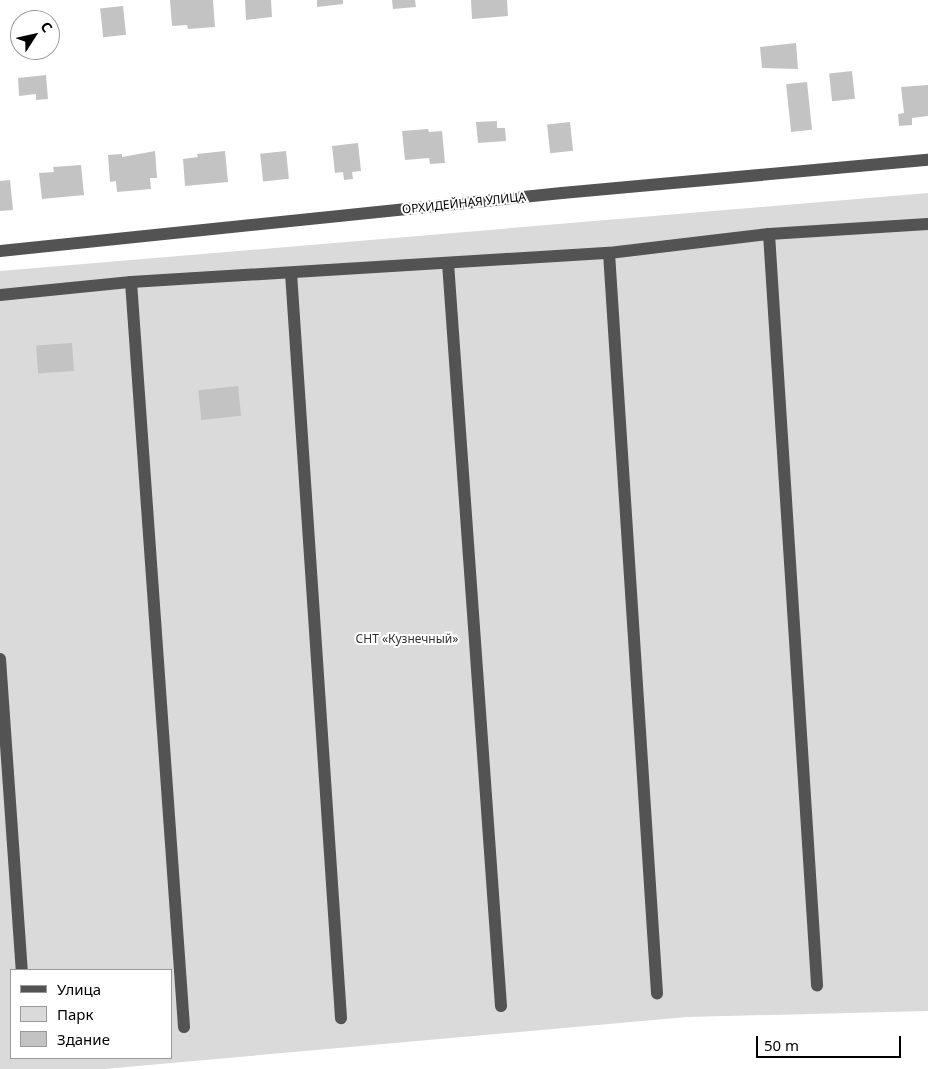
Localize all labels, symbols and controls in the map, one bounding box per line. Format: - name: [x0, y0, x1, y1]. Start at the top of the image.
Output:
- north arrow: [10, 10, 60, 60]
- text: С: [37, 18, 57, 36]
- street label: ОРХИДЕЙНАЯ УЛИЦА: [401, 189, 527, 217]
- park label: СНТ «Кузнечный»: [356, 632, 458, 646]
- legend: [10, 969, 172, 1059]
- text: Улица: [57, 979, 101, 999]
- text: Парк: [57, 1004, 93, 1024]
- scale bar: [758, 1026, 903, 1058]
- text: Здание: [57, 1029, 110, 1049]
- text: 50 m: [764, 1035, 799, 1055]

